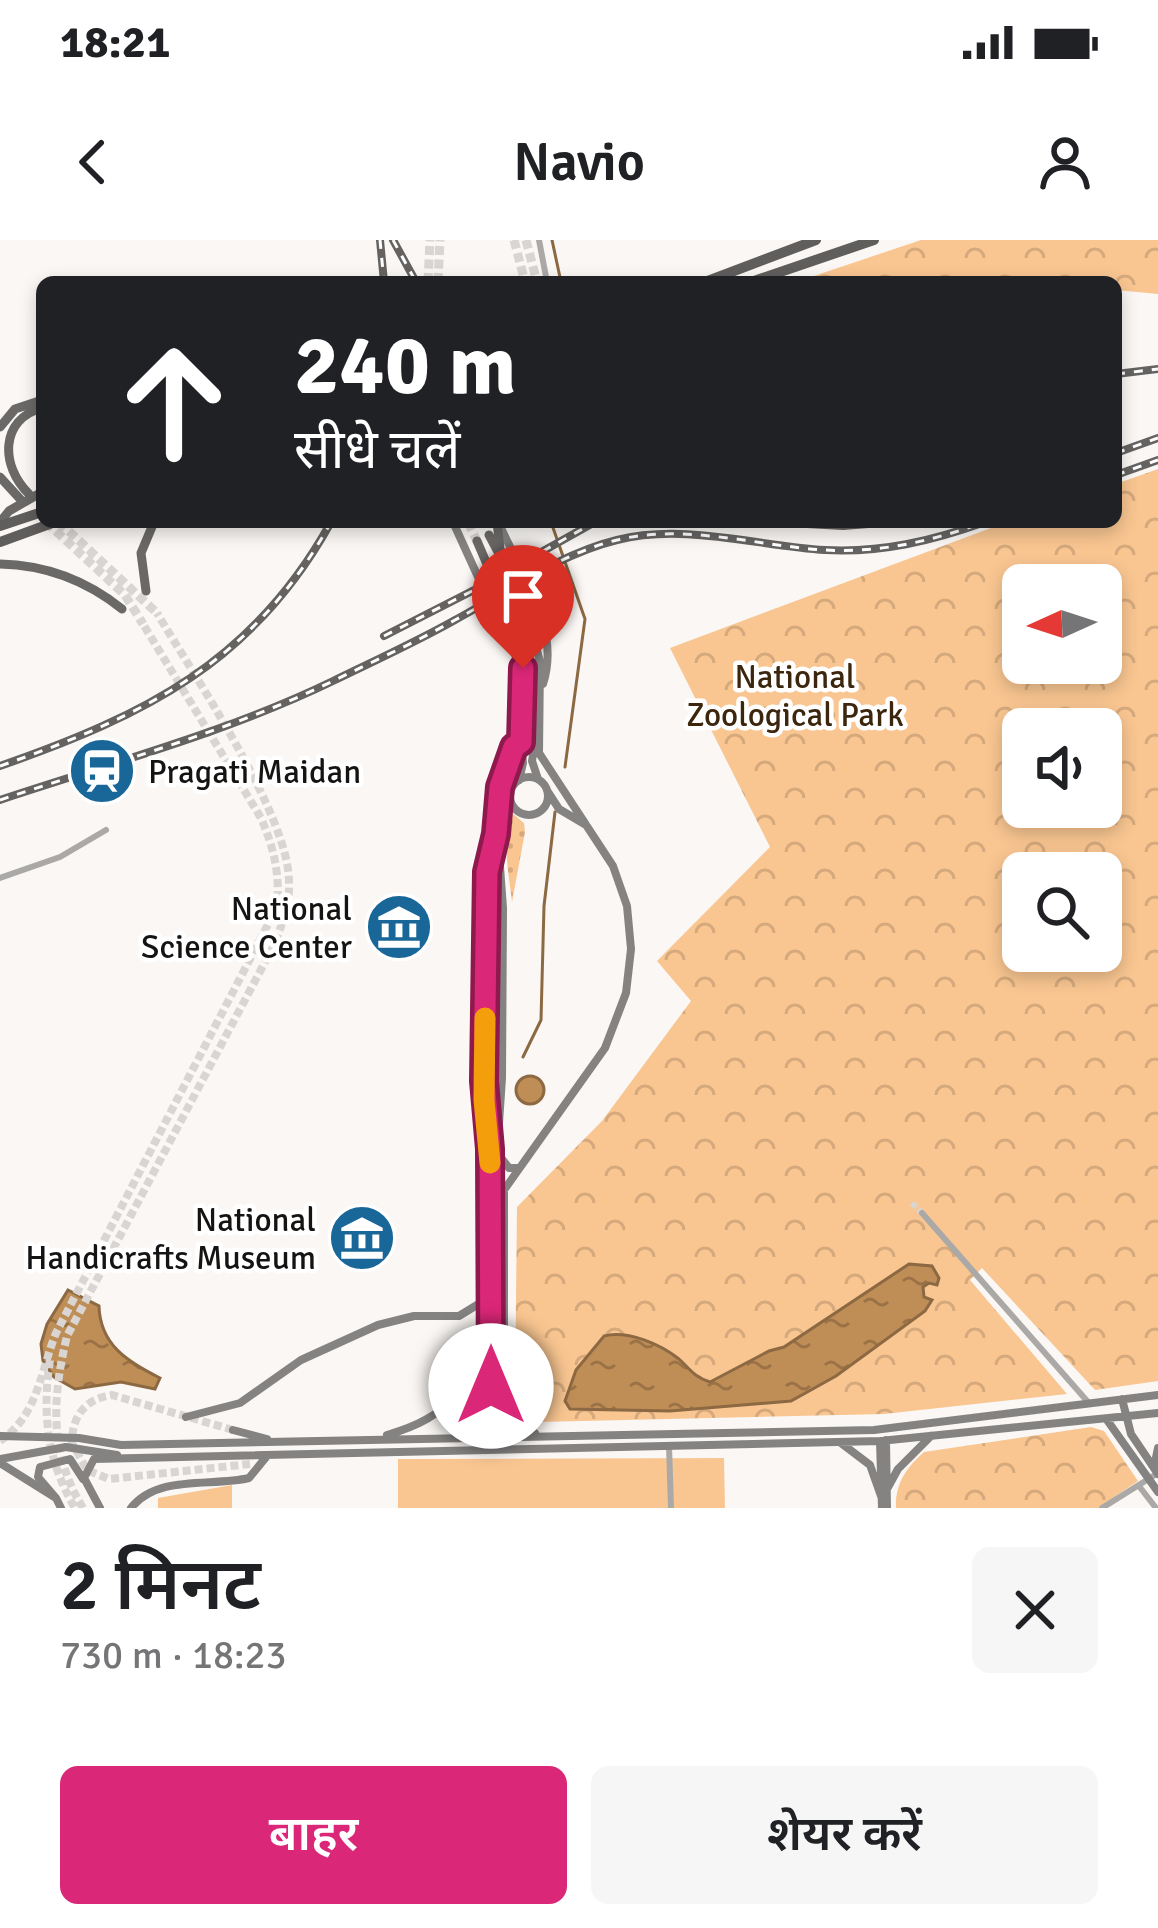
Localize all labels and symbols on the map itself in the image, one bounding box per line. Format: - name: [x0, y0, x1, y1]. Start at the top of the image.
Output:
- pin: [472, 545, 574, 668]
- north arrow: [1002, 564, 1122, 684]
- park label: National Zoological Park: [686, 657, 904, 736]
- station icon: Pragati Maidan: [67, 736, 137, 806]
- place label: Pragati Maidan: [148, 752, 361, 793]
- place label: National Science Center: [141, 889, 352, 968]
- museum icon: National Science Center: [364, 892, 434, 962]
- place label: National Handicrafts Museum: [25, 1200, 316, 1279]
- museum icon: National Handicrafts Museum: [327, 1203, 397, 1273]
- position arrow: [428, 1323, 554, 1449]

